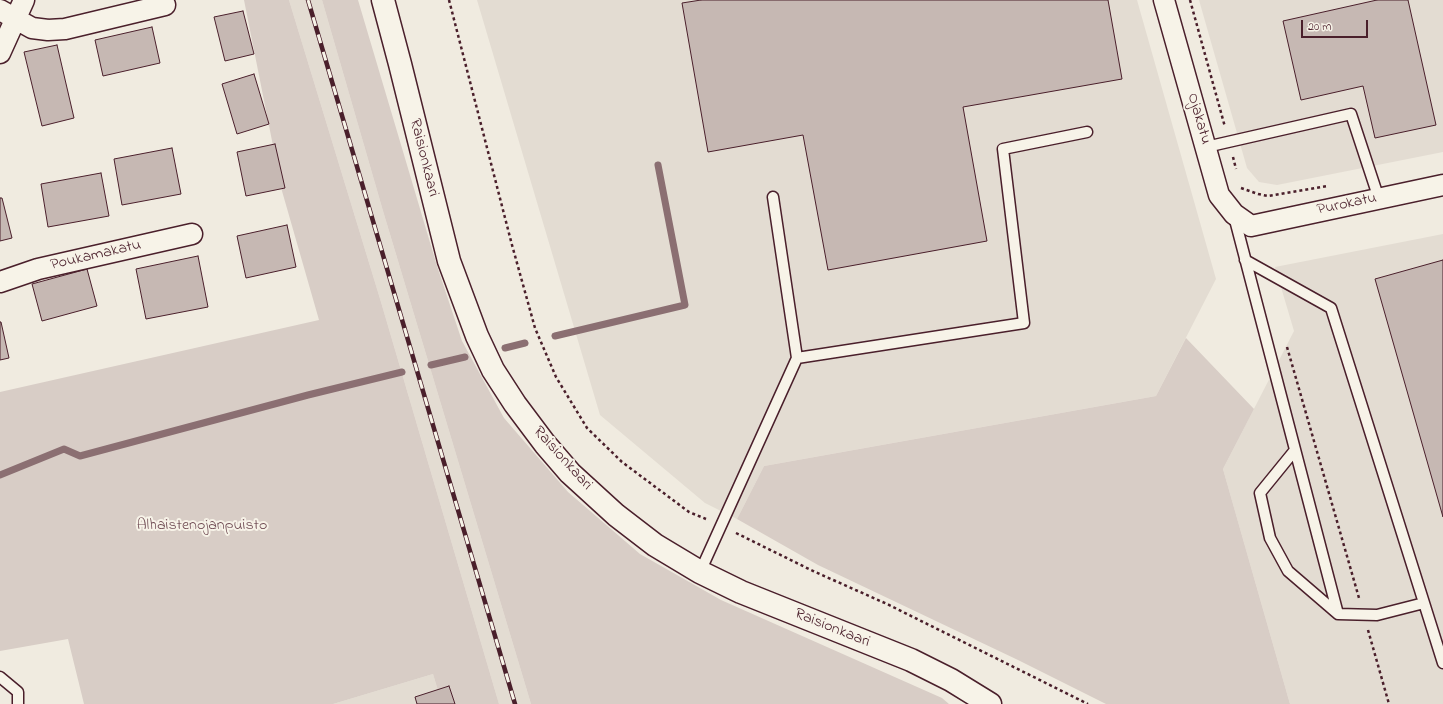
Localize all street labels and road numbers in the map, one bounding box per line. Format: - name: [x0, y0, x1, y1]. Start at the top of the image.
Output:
- street label: Ojakatu: [1182, 91, 1214, 147]
- street label: Raisionkaari: [404, 117, 442, 199]
- street label: Purokatu: [1315, 189, 1379, 221]
- street label: Poukamakatu: [49, 236, 143, 276]
- street label: Raisionkaari: [528, 423, 596, 495]
- street label: Raisionkaari: [791, 605, 873, 653]

